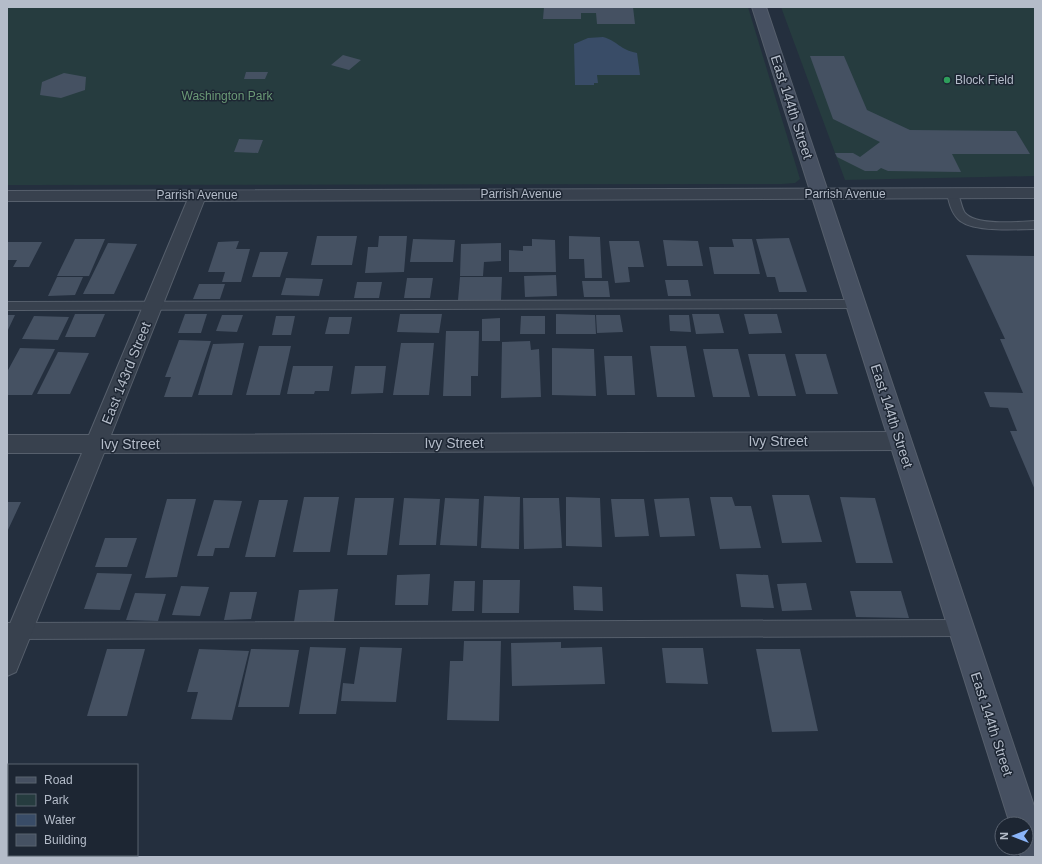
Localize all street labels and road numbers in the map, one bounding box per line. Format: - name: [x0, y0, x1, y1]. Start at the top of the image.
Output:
- street label: East 144th Street: [768, 53, 816, 161]
- street label: Parrish Avenue: [480, 187, 562, 201]
- street label: Parrish Avenue: [804, 187, 886, 201]
- street label: Parrish Avenue: [156, 188, 238, 202]
- street label: East 143rd Street: [98, 319, 154, 427]
- street label: East 144th Street: [868, 362, 916, 470]
- street label: Ivy Street: [748, 433, 808, 449]
- street label: Ivy Street: [424, 435, 484, 451]
- street label: Ivy Street: [100, 436, 160, 452]
- street label: East 144th Street: [968, 670, 1016, 778]

